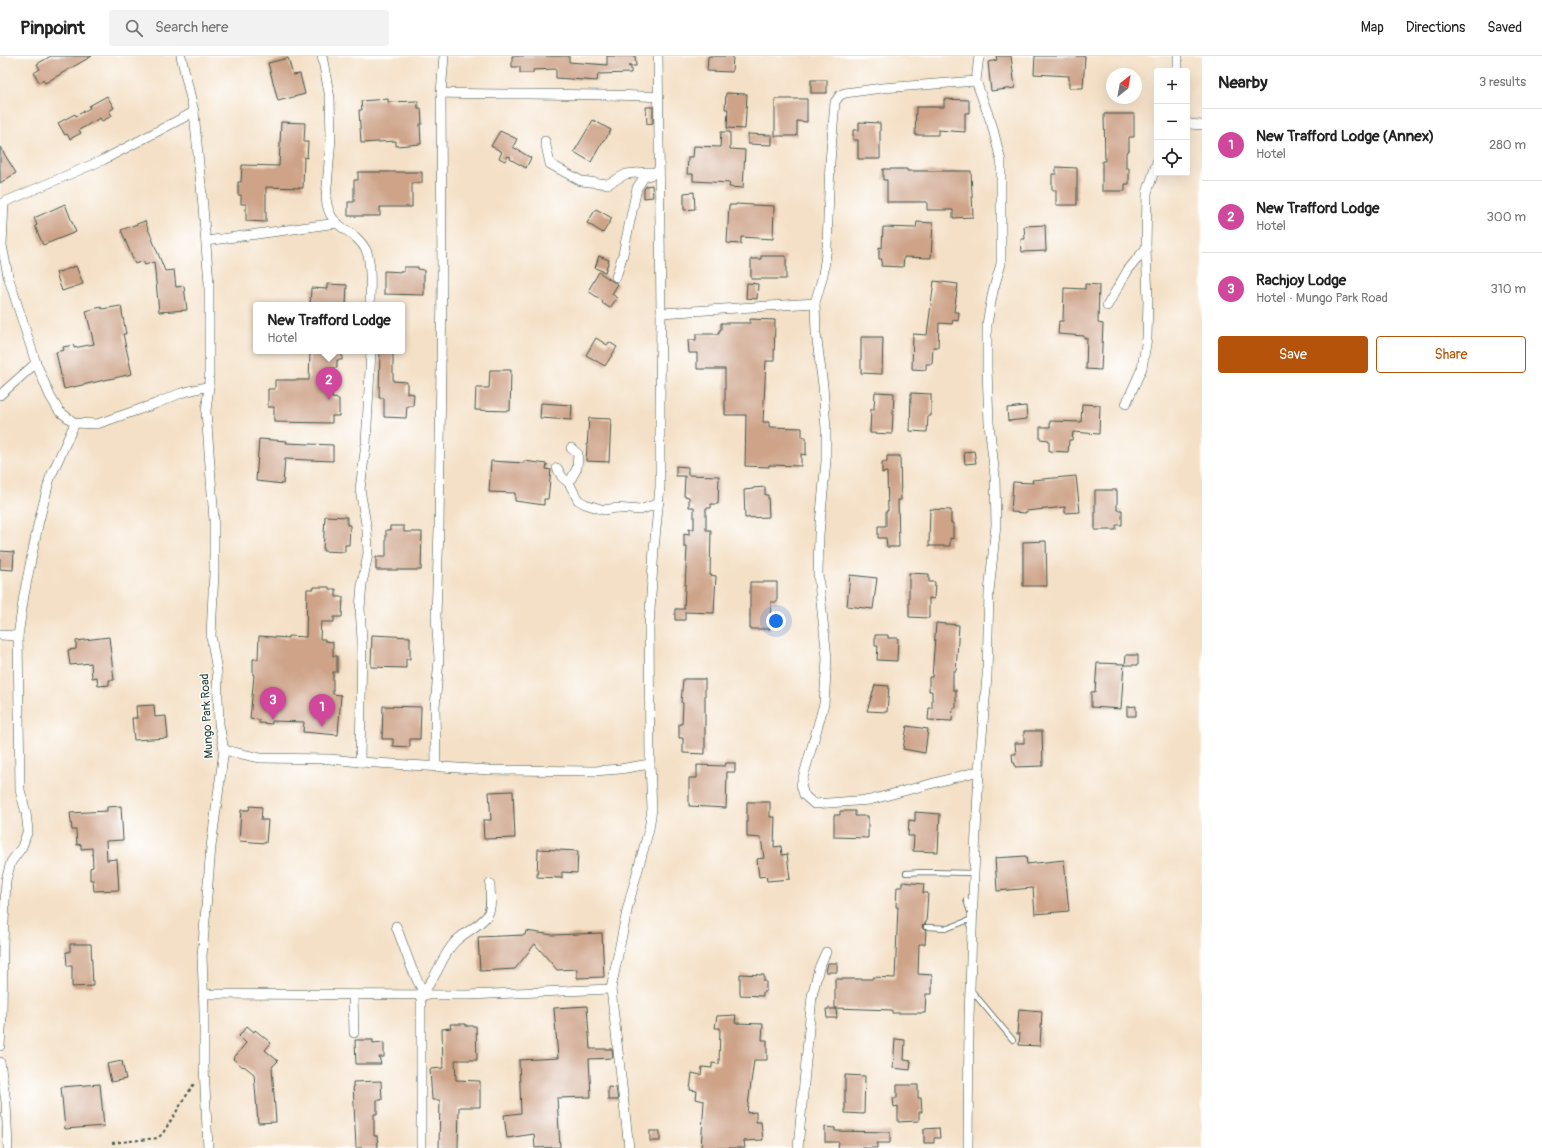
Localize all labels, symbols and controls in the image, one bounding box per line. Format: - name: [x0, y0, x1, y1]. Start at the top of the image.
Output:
- search box: [109, 10, 389, 46]
- text: Pinpoint: [20, 16, 85, 40]
- icon: search: [123, 17, 145, 39]
- text: Search here: [155, 18, 228, 37]
- text: Map: [1361, 19, 1384, 36]
- text: Directions: [1406, 19, 1465, 36]
- text: Saved: [1487, 19, 1522, 36]
- north arrow: [1106, 68, 1142, 104]
- map controls: [1154, 68, 1190, 176]
- button: +: [1154, 68, 1190, 104]
- text: Nearby: [1218, 72, 1267, 93]
- text: 3 results: [1479, 74, 1526, 90]
- button: −: [1154, 104, 1190, 140]
- text: New Trafford Lodge (Annex): [1256, 127, 1434, 146]
- text: 1: [1228, 137, 1234, 153]
- text: 280 m: [1489, 137, 1526, 153]
- button: locate: [1154, 140, 1190, 176]
- text: Hotel: [1256, 146, 1286, 162]
- text: New Trafford Lodge: [1256, 199, 1379, 218]
- text: 2: [1227, 209, 1235, 225]
- text: 300 m: [1487, 209, 1526, 225]
- text: Hotel: [1256, 218, 1286, 234]
- text: Rachjoy Lodge: [1256, 271, 1346, 290]
- text: 3: [1227, 281, 1235, 297]
- text: 310 m: [1490, 281, 1526, 297]
- text: Hotel · Mungo Park Road: [1256, 290, 1388, 306]
- popup: [253, 302, 405, 354]
- text: New Trafford Lodge: [267, 311, 391, 330]
- text: Hotel: [267, 330, 297, 346]
- button: Save: [1218, 336, 1368, 373]
- button: Share: [1376, 336, 1526, 373]
- pin: 2: [316, 367, 342, 400]
- your location: [766, 611, 786, 631]
- street label: Mungo Park Road: [197, 673, 217, 759]
- pin: 3: [260, 687, 286, 720]
- pin: 1: [309, 694, 335, 727]

